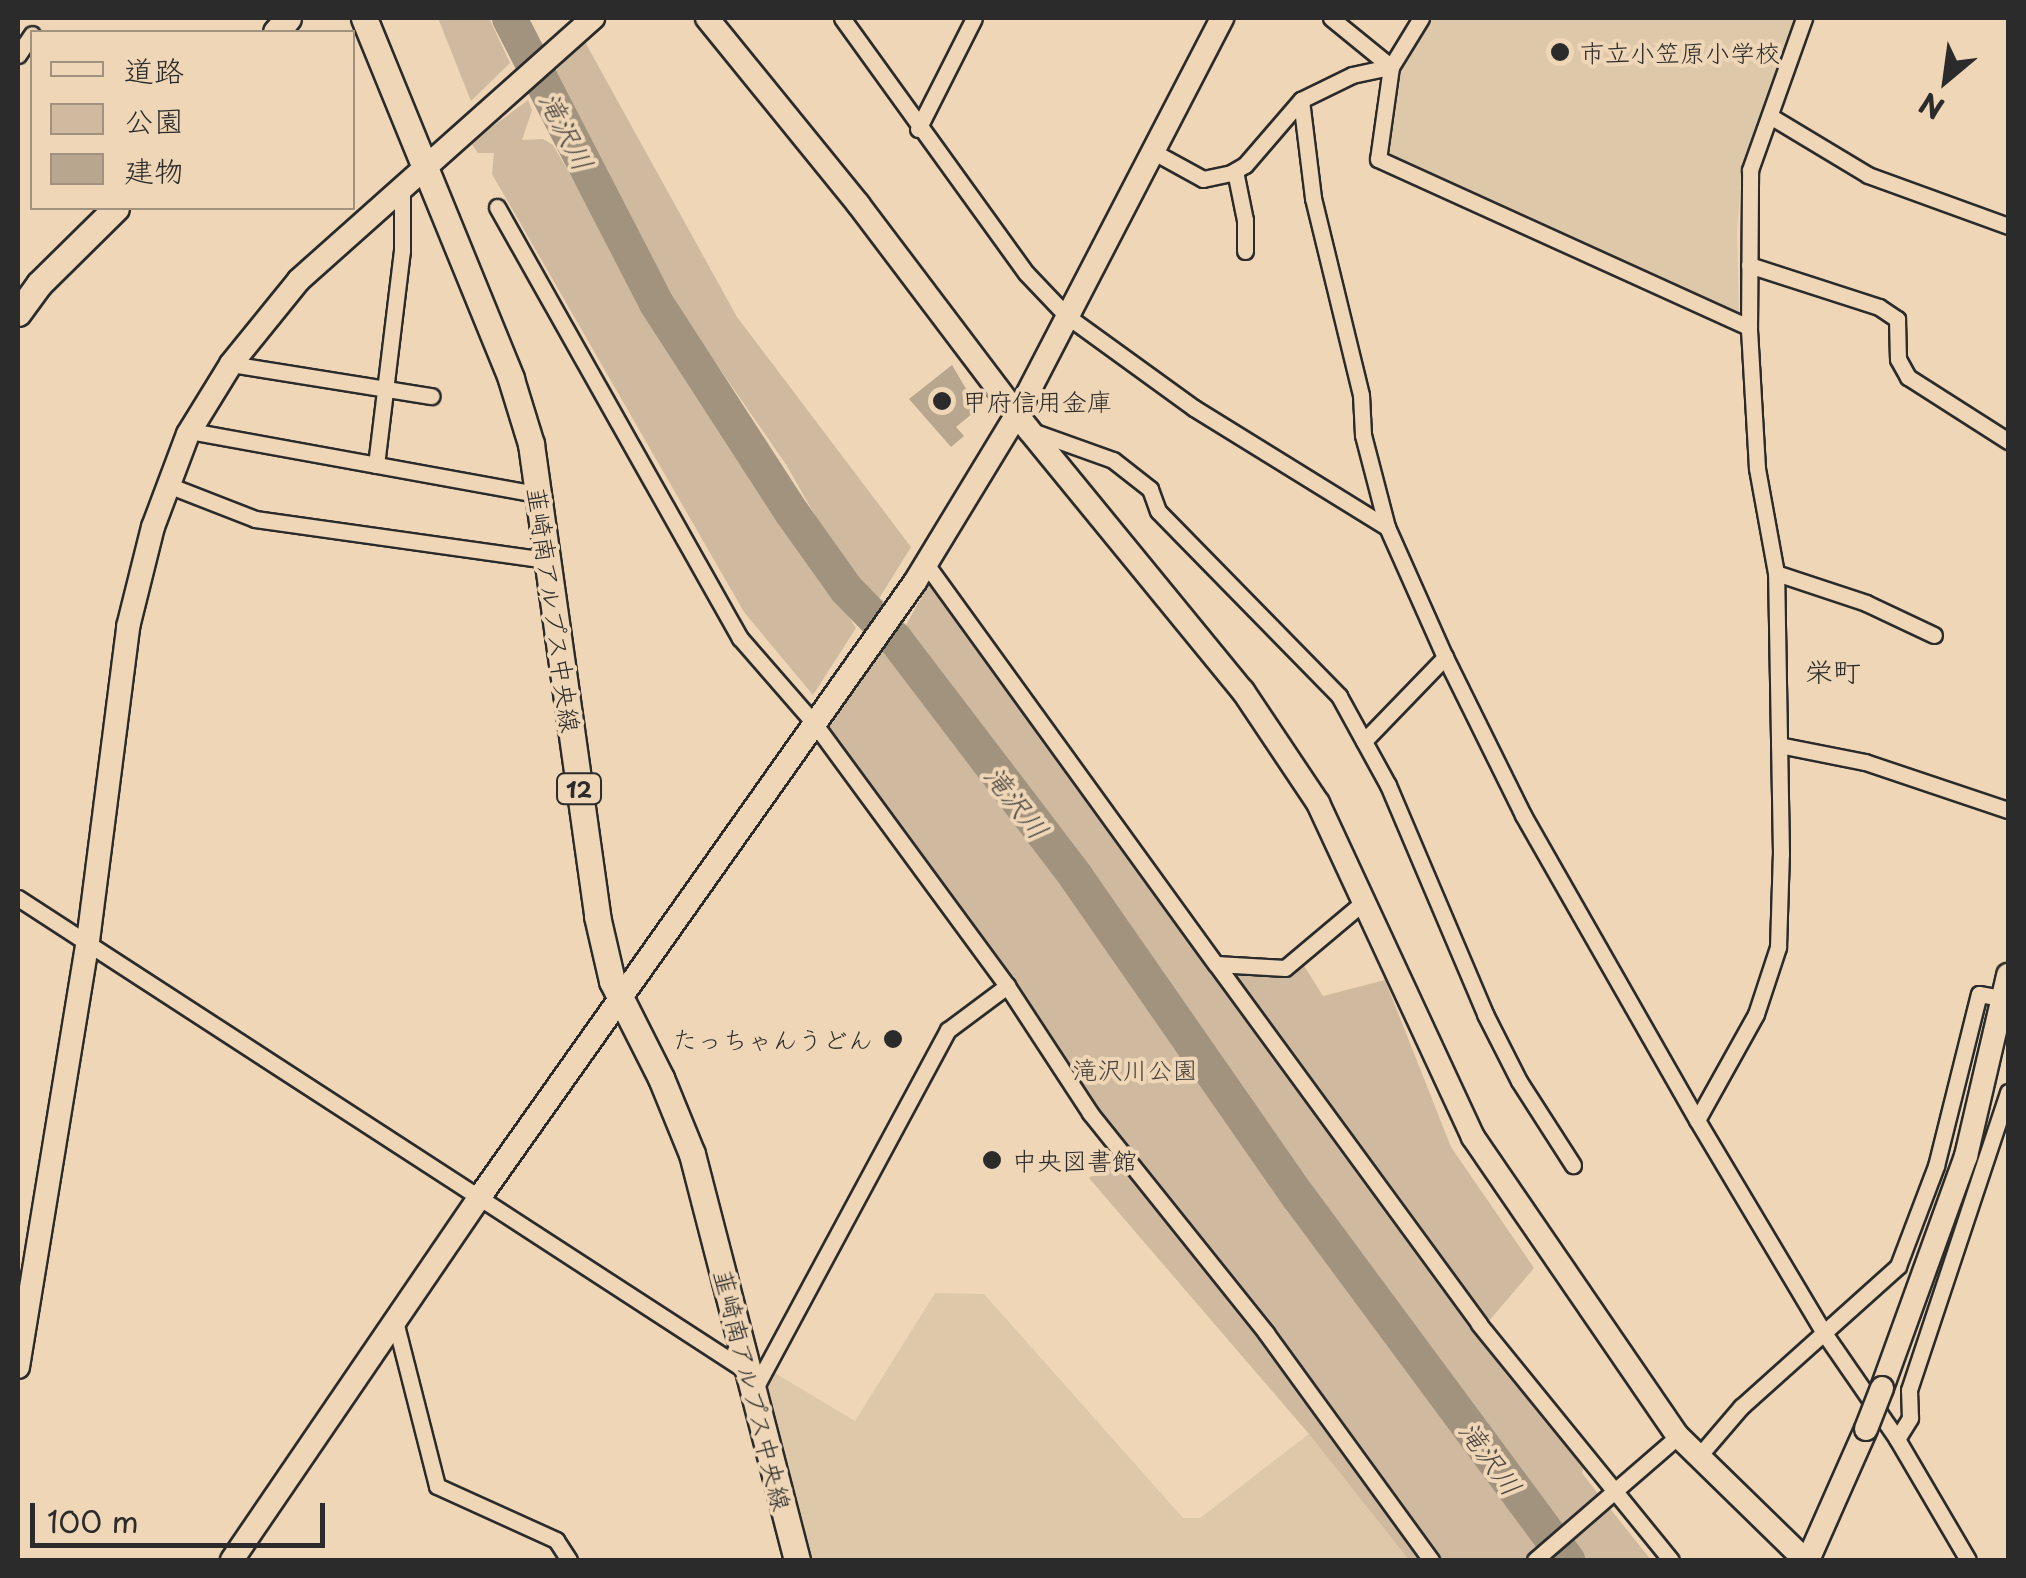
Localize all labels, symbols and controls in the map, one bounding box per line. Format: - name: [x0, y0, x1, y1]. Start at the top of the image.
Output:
- legend: [30, 30, 355, 210]
- north arrow: [1896, 30, 1996, 130]
- place label: 市立小笠原小学校: [1580, 37, 1780, 67]
- marker: 市立小笠原小学校: [1549, 41, 1571, 63]
- text: 道路: [124, 47, 184, 92]
- text: N: [1911, 82, 1951, 131]
- water label: 滝沢川: [533, 86, 601, 176]
- text: 公園: [124, 97, 184, 142]
- text: 建物: [124, 147, 184, 192]
- place label: 甲府信用金庫: [962, 386, 1112, 416]
- marker: 甲府信用金庫: [931, 390, 953, 412]
- street label: 韮崎南アルプス中央線: [522, 484, 586, 736]
- district label: 栄町: [1805, 654, 1861, 688]
- water label: 滝沢川: [978, 759, 1056, 845]
- road number: 12: [554, 772, 604, 806]
- place label: たっちゃんうどん: [673, 1024, 873, 1054]
- marker: たっちゃんうどん: [882, 1028, 904, 1050]
- park label: 滝沢川公園: [1073, 1054, 1197, 1084]
- place label: 中央図書館: [1012, 1145, 1137, 1175]
- marker: 中央図書館: [981, 1149, 1003, 1171]
- street label: 韮崎南アルプス中央線: [708, 1265, 798, 1515]
- water label: 滝沢川: [1453, 1414, 1529, 1502]
- scale bar: [35, 1483, 330, 1545]
- text: 100 m: [47, 1498, 139, 1543]

